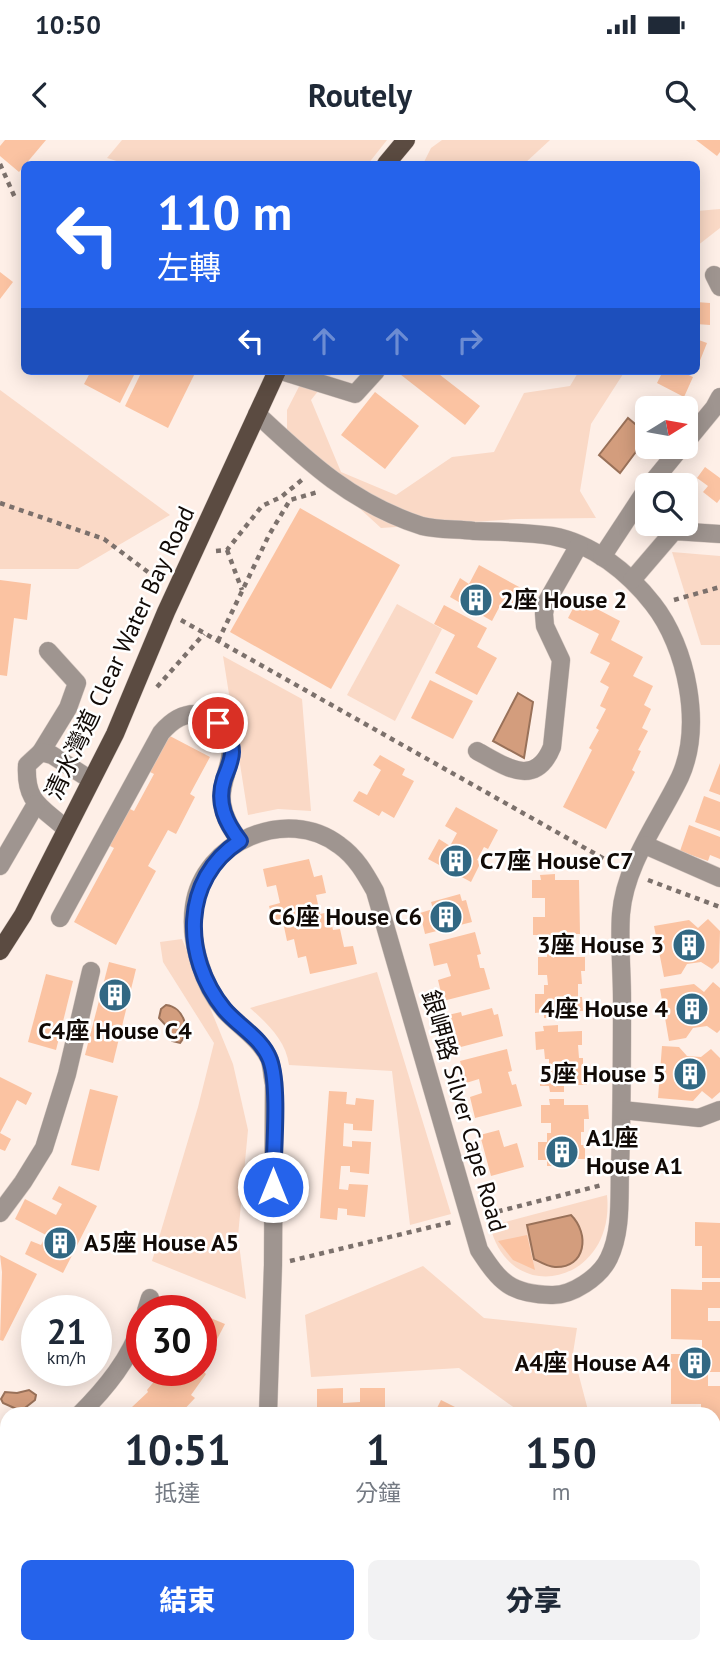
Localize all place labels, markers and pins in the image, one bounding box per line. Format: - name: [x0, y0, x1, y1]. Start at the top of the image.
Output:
- building icon: 2座 House 2: [457, 581, 495, 619]
- place label: 2座 House 2: [500, 584, 627, 615]
- pin: [188, 693, 248, 753]
- building icon: C7座 House C7: [437, 842, 475, 880]
- place label: C7座 House C7: [480, 845, 634, 876]
- building icon: C6座 House C6: [427, 898, 465, 936]
- place label: C6座 House C6: [268, 901, 422, 932]
- building icon: 3座 House 3: [670, 926, 708, 964]
- place label: 3座 House 3: [537, 929, 664, 960]
- building icon: C4座 House C4: [96, 976, 134, 1014]
- building icon: 4座 House 4: [673, 990, 711, 1028]
- place label: 4座 House 4: [541, 993, 668, 1024]
- place label: C4座 House C4: [38, 1015, 192, 1046]
- building icon: 5座 House 5: [671, 1055, 709, 1093]
- place label: 5座 House 5: [539, 1058, 666, 1089]
- place label: A1座 House A1: [586, 1122, 683, 1181]
- building icon: A1座 House A1: [543, 1133, 581, 1171]
- building icon: A5座 House A5: [41, 1224, 79, 1262]
- place label: A5座 House A5: [84, 1227, 239, 1258]
- building icon: A4座 House A4: [676, 1344, 714, 1382]
- place label: A4座 House A4: [515, 1347, 670, 1378]

